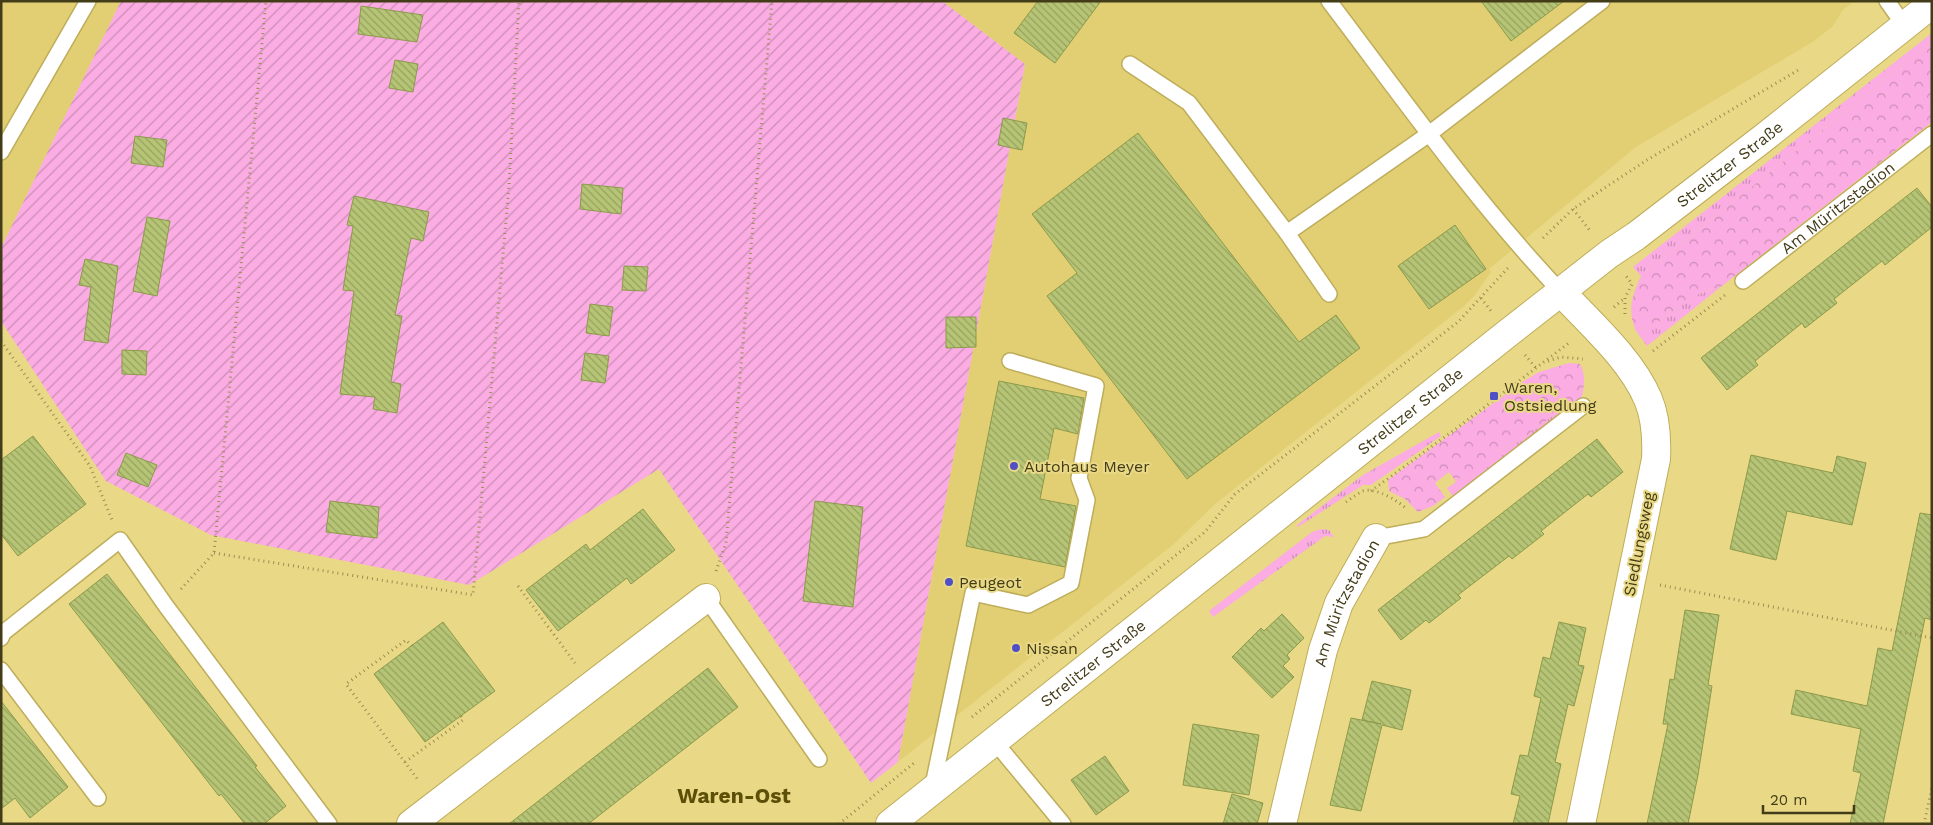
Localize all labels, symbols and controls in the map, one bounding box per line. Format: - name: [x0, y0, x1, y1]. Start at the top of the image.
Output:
- street label: Strelitzer Straße: [1673, 117, 1786, 211]
- street label: Am Müritzstadion: [1777, 157, 1898, 257]
- street label: Strelitzer Straße: [1353, 363, 1466, 459]
- place label: Waren, Ostsiedlung: [1504, 378, 1597, 415]
- marker: Waren, Ostsiedlung: [1488, 390, 1500, 402]
- place label: Autohaus Meyer: [1024, 457, 1150, 476]
- marker: Autohaus Meyer: [1008, 460, 1020, 472]
- street label: Siedlungsweg: [1620, 490, 1659, 598]
- street label: Am Müritzstadion: [1310, 536, 1383, 669]
- place label: Peugeot: [959, 573, 1022, 592]
- marker: Peugeot: [943, 576, 955, 588]
- street label: Strelitzer Straße: [1036, 615, 1149, 710]
- place label: Nissan: [1026, 639, 1078, 658]
- marker: Nissan: [1010, 642, 1022, 654]
- scale bar: [1763, 782, 1854, 814]
- district label: Waren-Ost: [677, 783, 791, 808]
- text: 20 m: [1770, 791, 1808, 809]

